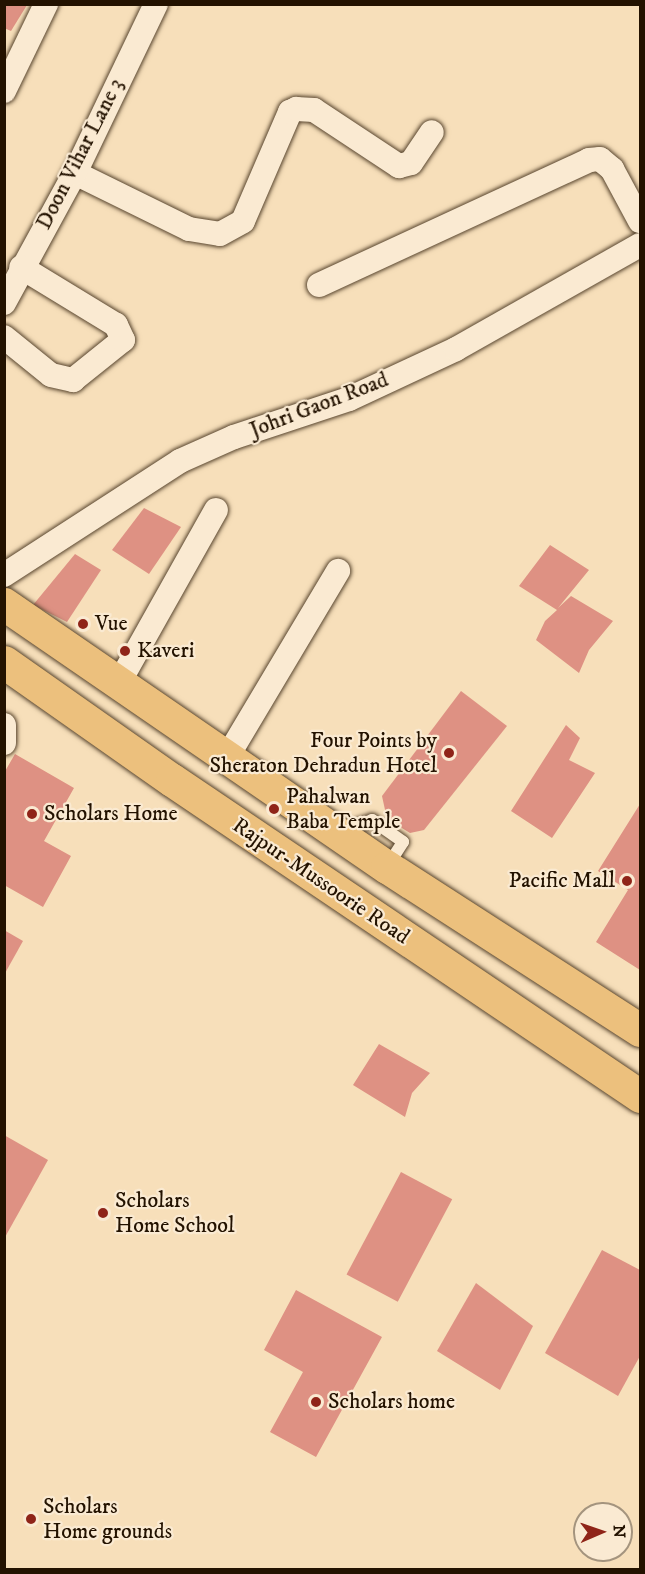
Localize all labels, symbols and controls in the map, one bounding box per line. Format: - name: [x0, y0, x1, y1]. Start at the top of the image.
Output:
- street label: Doon Vihar Lane 3: [31, 74, 129, 234]
- street label: Johri Gaon Road: [246, 366, 392, 444]
- place label: Vue: [95, 611, 128, 637]
- marker: Vue: [76, 617, 90, 631]
- place label: Kaveri: [137, 638, 194, 664]
- marker: Kaveri: [118, 644, 132, 658]
- place label: Four Points by Sheraton Dehradun Hotel: [209, 727, 437, 778]
- marker: Four Points by Sheraton Dehradun Hotel: [442, 746, 456, 760]
- place label: Pahalwan Baba Temple: [286, 783, 400, 834]
- place label: Scholars Home: [44, 801, 178, 827]
- marker: Pahalwan Baba Temple: [267, 802, 281, 816]
- marker: Scholars Home: [25, 807, 39, 821]
- street label: Rajpur-Mussoorie Road: [228, 812, 414, 950]
- place label: Pacific Mall: [508, 868, 615, 894]
- marker: Pacific Mall: [620, 874, 634, 888]
- place label: Scholars Home School: [115, 1187, 235, 1238]
- marker: Scholars Home School: [96, 1206, 110, 1220]
- place label: Scholars home: [328, 1389, 455, 1415]
- marker: Scholars home: [309, 1395, 323, 1409]
- place label: Scholars Home grounds: [43, 1493, 172, 1544]
- north arrow: [573, 1502, 633, 1562]
- marker: Scholars Home grounds: [24, 1512, 38, 1526]
- text: N: [609, 1525, 629, 1538]

